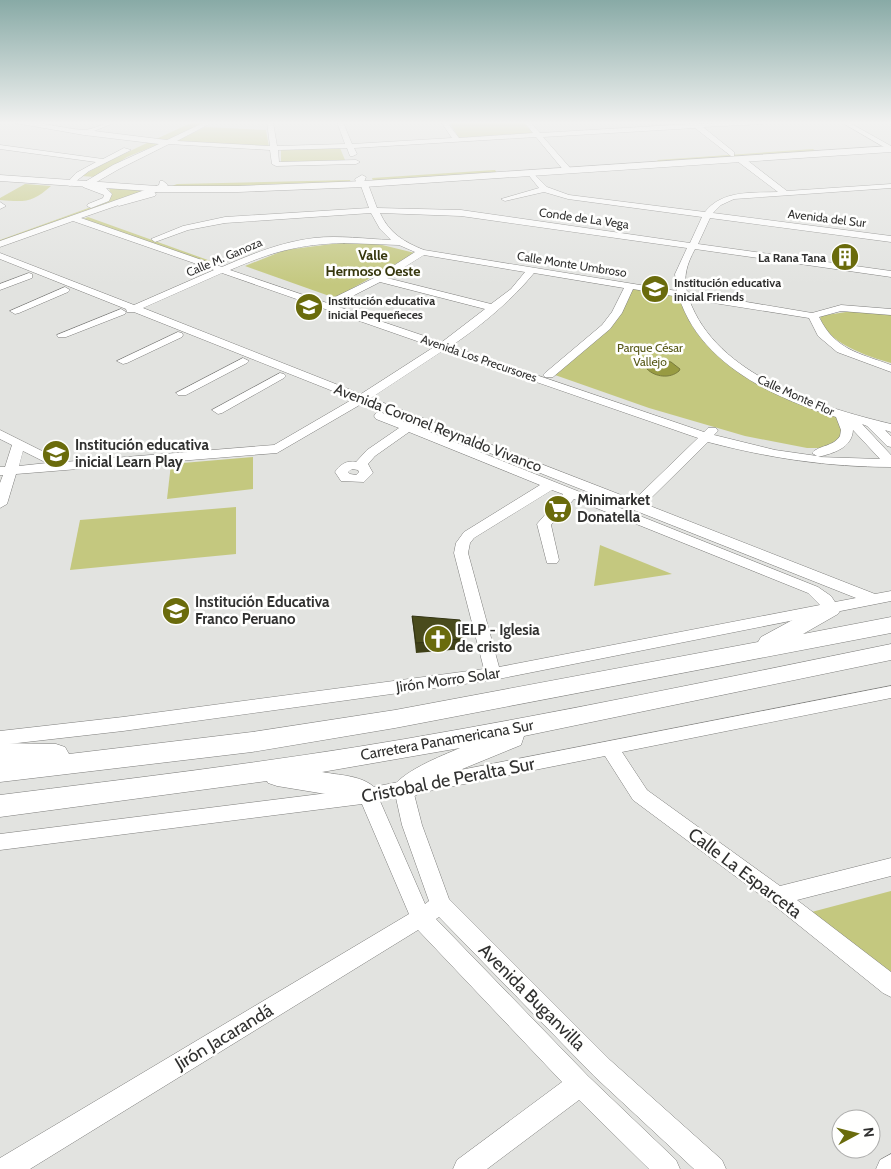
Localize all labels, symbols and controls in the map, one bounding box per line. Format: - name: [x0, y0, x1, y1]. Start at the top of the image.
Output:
- street label: Conde de La Vega: [538, 204, 630, 232]
- street label: Avenida del Sur: [787, 206, 867, 230]
- street label: Calle M. Ganoza: [184, 234, 264, 280]
- building icon: La Rana Tana: [830, 242, 860, 272]
- district label: Valle Hermoso Oeste: [326, 246, 420, 280]
- street label: Calle Monte Umbroso: [516, 248, 628, 280]
- place label: La Rana Tana: [758, 250, 826, 265]
- school or university icon: Institución educativa inicial Friends: [640, 274, 670, 304]
- place label: Institución educativa inicial Friends: [674, 275, 781, 304]
- school or university icon: Institución educativa inicial Pequeñeces: [294, 292, 324, 322]
- place label: Institución educativa inicial Pequeñeces: [328, 293, 435, 322]
- street label: Avenida Los Precursores: [419, 331, 539, 385]
- park label: Parque César Vallejo: [617, 340, 683, 369]
- street label: Calle Monte Flor: [755, 371, 837, 419]
- street label: Avenida Coronel Reynaldo Vivanco: [332, 380, 544, 476]
- place label: Institución educativa inicial Learn Play: [75, 436, 209, 471]
- school or university icon: Institución educativa inicial Learn Play: [41, 439, 71, 469]
- place label: Minimarket Donatella: [577, 491, 650, 526]
- supermarket icon: Minimarket Donatella: [543, 494, 573, 524]
- place label: Institución Educativa Franco Peruano: [195, 593, 330, 628]
- school or university icon: Institución Educativa Franco Peruano: [161, 596, 191, 626]
- place label: IELP - Iglesia de cristo: [457, 621, 540, 656]
- church icon: IELP - Iglesia de cristo: [423, 624, 453, 654]
- street label: Jirón Morro Solar: [394, 664, 502, 696]
- street label: Carretera Panamericana Sur: [359, 716, 535, 764]
- street label: Cristobal de Peralta Sur: [360, 752, 537, 808]
- street label: Calle La Esparceta: [684, 823, 806, 923]
- street label: Avenida Buganvilla: [474, 939, 590, 1055]
- street label: Jirón Jacarandá: [170, 999, 277, 1075]
- north arrow: [831, 1109, 881, 1159]
- text: N: [859, 1126, 878, 1138]

